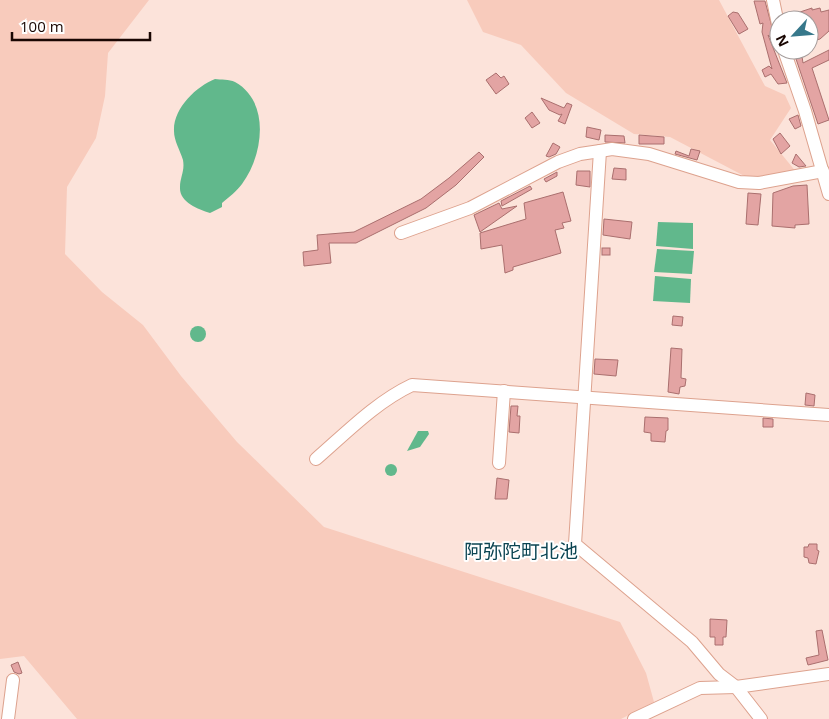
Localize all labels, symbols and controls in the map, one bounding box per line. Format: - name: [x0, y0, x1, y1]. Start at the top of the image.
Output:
- scale bar: [12, 10, 150, 42]
- north arrow: [769, 10, 819, 60]
- text: 100 m: [20, 16, 64, 36]
- text: N: [771, 32, 793, 50]
- district label: 阿弥陀町北池: [464, 538, 578, 564]

